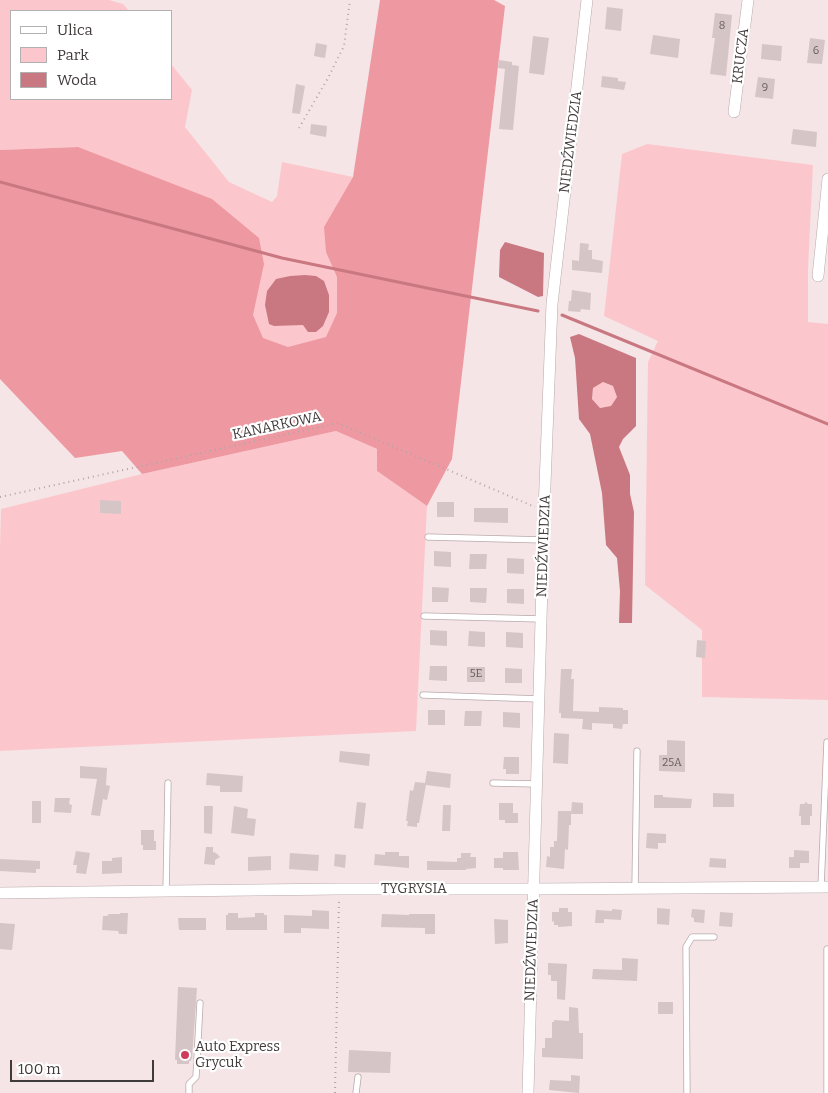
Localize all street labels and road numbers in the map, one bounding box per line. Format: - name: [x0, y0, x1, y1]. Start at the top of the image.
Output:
- street label: KRUCZA: [729, 27, 753, 85]
- street label: NIEDŹWIEDZIA: [556, 90, 586, 194]
- street label: KANARKOWA: [231, 408, 323, 444]
- street label: NIEDŹWIEDZIA: [534, 494, 554, 598]
- street label: TYGRYSIA: [381, 881, 447, 897]
- street label: NIEDŹWIEDZIA: [522, 898, 542, 1002]

